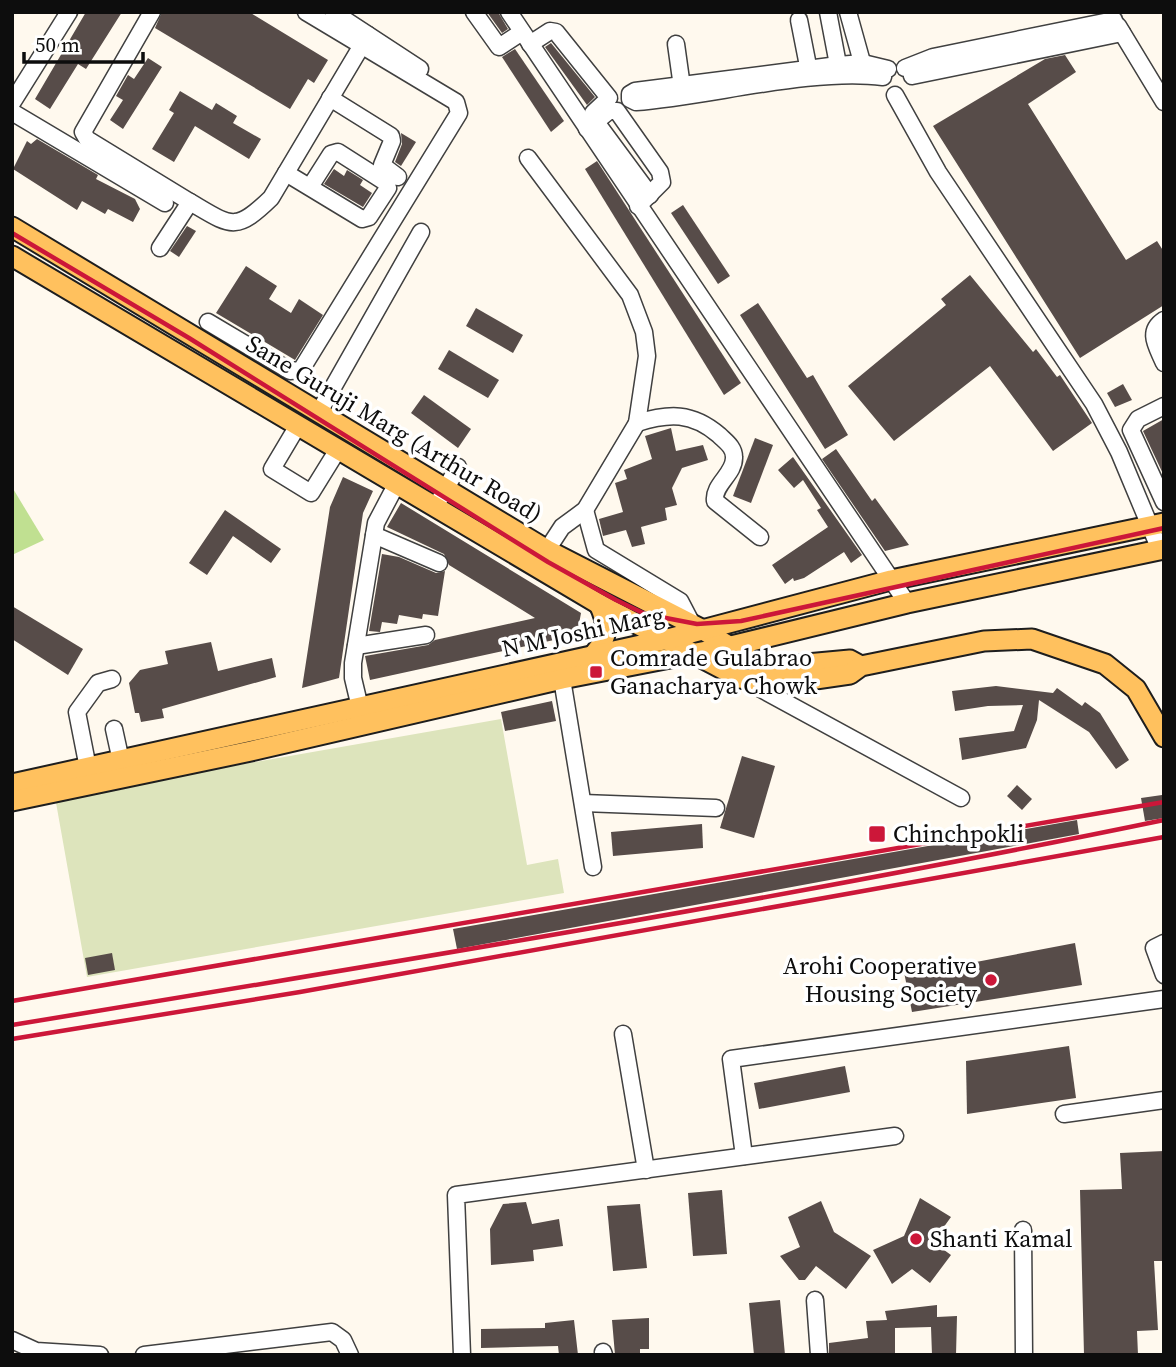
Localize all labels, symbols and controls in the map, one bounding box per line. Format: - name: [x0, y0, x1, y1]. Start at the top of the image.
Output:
- scale bar: [24, 21, 144, 65]
- text: 50 m: [35, 30, 80, 59]
- street label: Sane Guruji Marg (Arthur Road): [240, 327, 549, 530]
- street label: N M Joshi Marg: [499, 598, 667, 665]
- place label: Comrade Gulabrao Ganacharya Chowk: [610, 641, 818, 702]
- marker: Comrade Gulabrao Ganacharya Chowk: [588, 664, 604, 680]
- place label: Chinchpokli: [893, 817, 1024, 850]
- marker: Chinchpokli: [867, 824, 887, 844]
- place label: Arohi Cooperative Housing Society: [783, 949, 978, 1010]
- marker: Arohi Cooperative Housing Society: [983, 972, 999, 988]
- place label: Shanti Kamal: [930, 1222, 1072, 1255]
- marker: Shanti Kamal: [908, 1231, 924, 1247]

